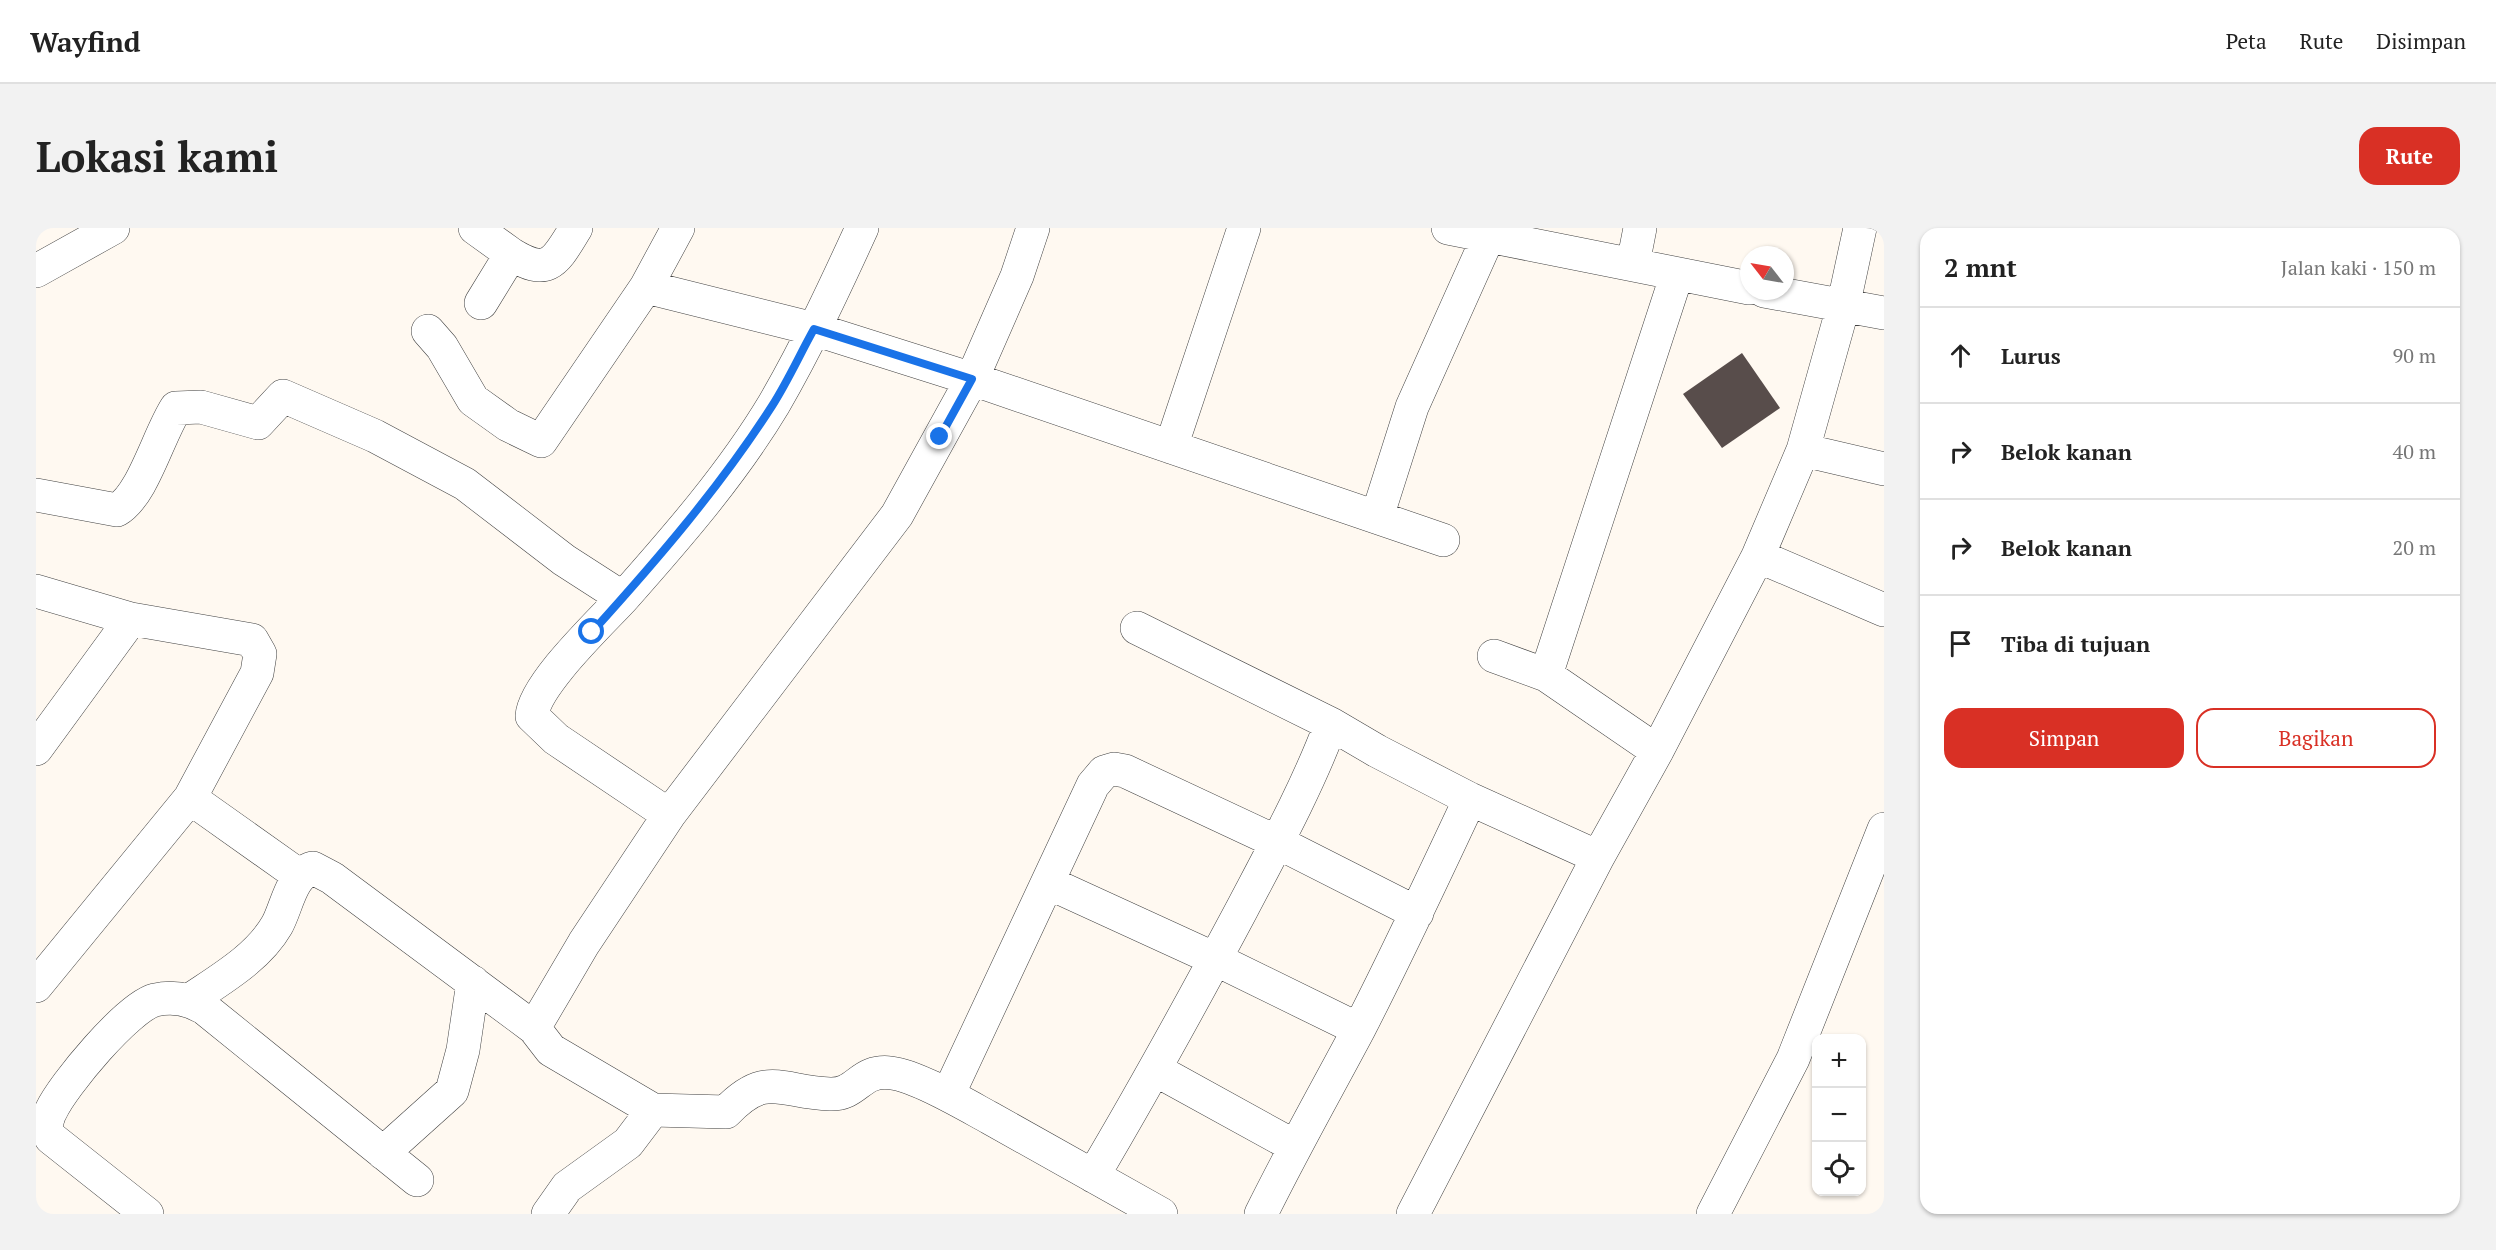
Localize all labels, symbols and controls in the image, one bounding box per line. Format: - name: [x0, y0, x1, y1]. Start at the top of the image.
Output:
- text: Wayfind: [30, 23, 141, 60]
- text: Peta: [2226, 27, 2267, 55]
- text: Rute: [2300, 27, 2343, 55]
- text: Disimpan: [2376, 27, 2466, 55]
- button: Rute: [2359, 127, 2460, 185]
- text: Lokasi kami: [36, 128, 278, 184]
- north arrow: [1740, 246, 1794, 300]
- text: 2 mnt: [1944, 250, 2017, 284]
- text: Jalan kaki · 150 m: [2281, 254, 2436, 281]
- icon: ahead: [1944, 339, 1977, 372]
- text: Lurus: [2001, 341, 2061, 370]
- text: 90 m: [2393, 342, 2436, 369]
- route end: [926, 423, 952, 449]
- icon: right: [1944, 435, 1977, 468]
- text: Belok kanan: [2001, 437, 2132, 466]
- text: 40 m: [2393, 438, 2436, 465]
- icon: right: [1944, 531, 1977, 564]
- text: Belok kanan: [2001, 533, 2132, 562]
- text: 20 m: [2393, 534, 2436, 561]
- route start: [578, 618, 604, 644]
- icon: arrive: [1944, 627, 1977, 660]
- text: Tiba di tujuan: [2001, 629, 2150, 658]
- button: Simpan: [1944, 708, 2184, 768]
- button: Bagikan: [2196, 708, 2436, 768]
- map controls: [1812, 1034, 1866, 1196]
- button: +: [1812, 1034, 1866, 1088]
- button: −: [1812, 1088, 1866, 1142]
- button: locate: [1812, 1142, 1866, 1196]

